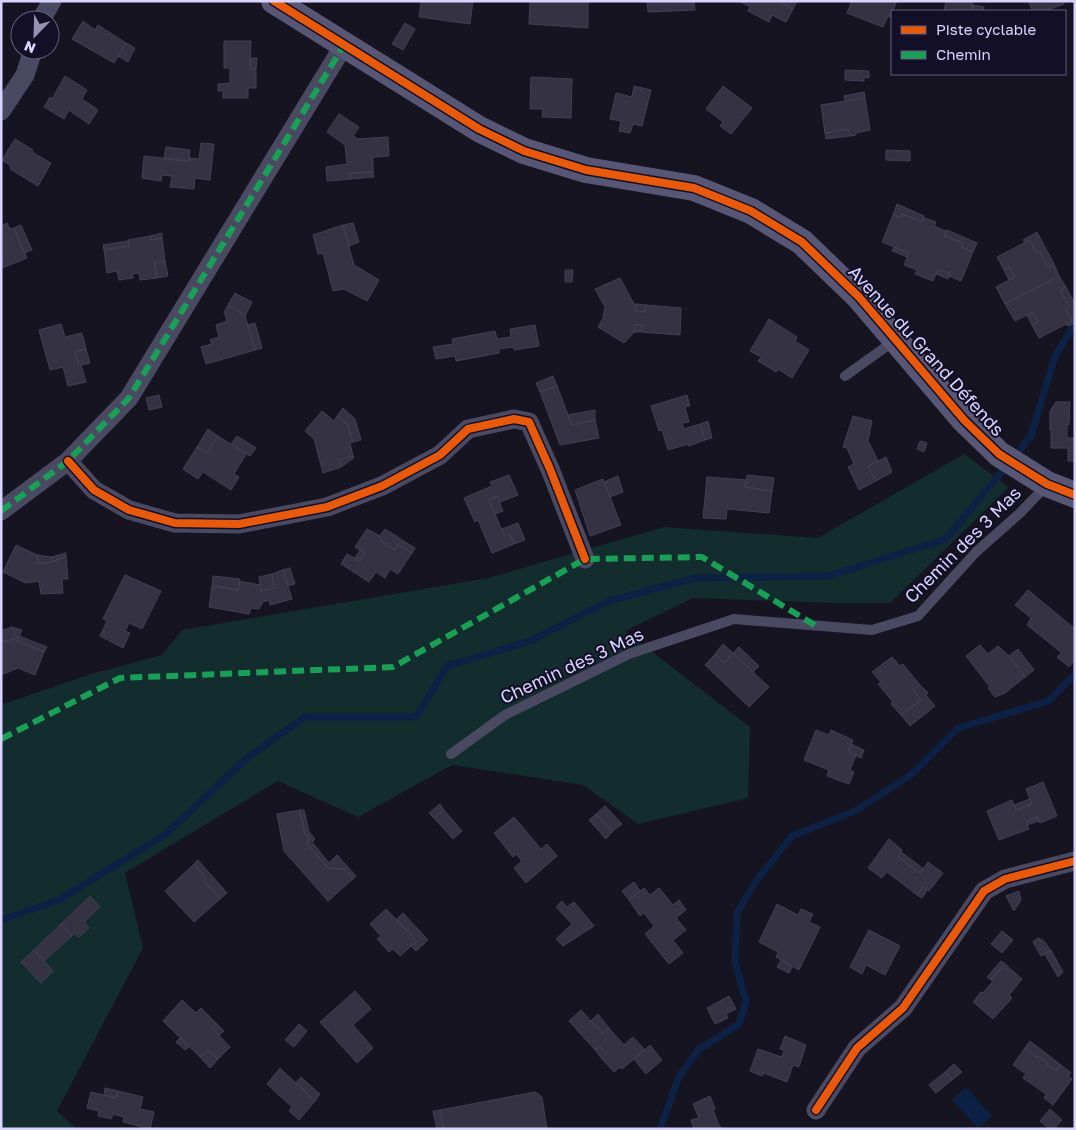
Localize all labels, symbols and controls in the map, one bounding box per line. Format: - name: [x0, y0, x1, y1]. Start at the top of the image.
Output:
- north arrow: [10, 10, 60, 60]
- legend: [891, 10, 1066, 75]
- text: Piste cyclable: [936, 20, 1037, 38]
- text: N: [22, 38, 38, 57]
- text: Chemin: [936, 45, 991, 63]
- street label: Avenue du Grand Défends: [844, 260, 1009, 440]
- street label: Chemin des 3 Mas: [899, 481, 1025, 607]
- street label: Chemin des 3 Mas: [496, 622, 647, 708]

